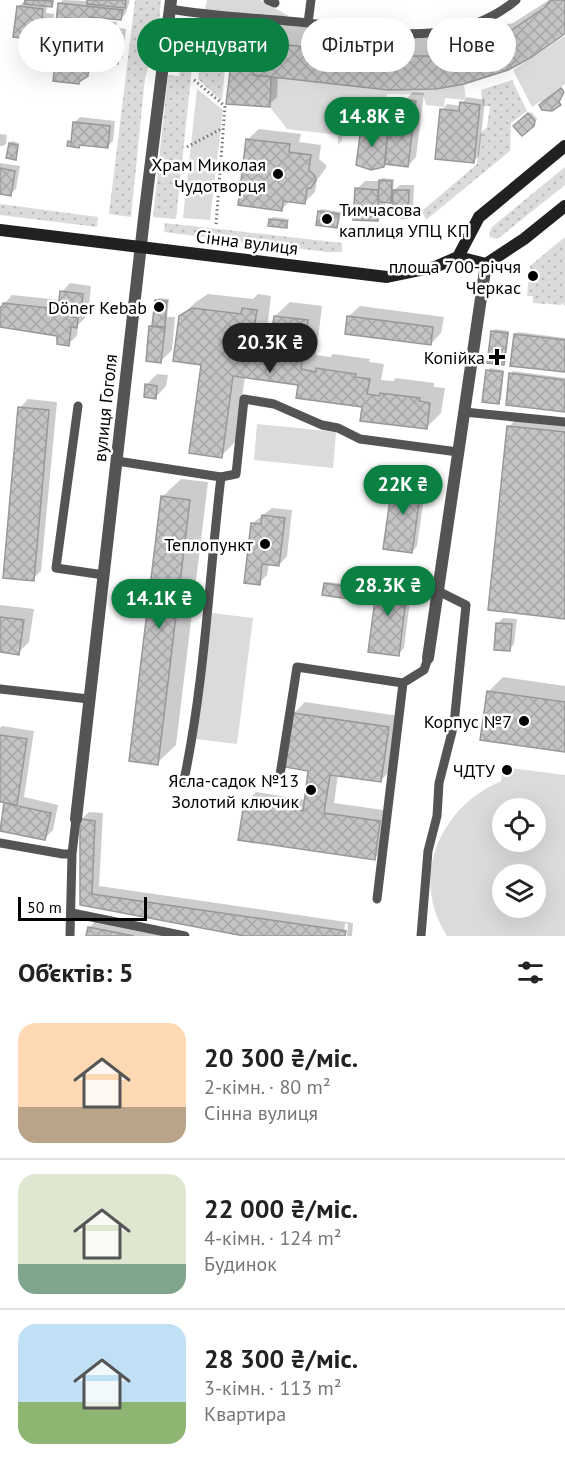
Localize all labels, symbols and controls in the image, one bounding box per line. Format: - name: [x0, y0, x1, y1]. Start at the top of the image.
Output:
- chip: Купити: [18, 18, 125, 72]
- chip: Орендувати: [137, 18, 289, 72]
- chip: Фільтри: [301, 18, 415, 72]
- chip: Нове: [427, 18, 516, 72]
- pin: 14.8K ₴: [317, 97, 427, 148]
- text: 14.8K ₴: [338, 103, 406, 129]
- place label: Храм Миколая Чудотворця: [151, 153, 266, 197]
- marker: Храм Миколая Чудотворця: [271, 167, 285, 181]
- place label: Тимчасова каплиця УПЦ КП: [339, 198, 470, 242]
- marker: Тимчасова каплиця УПЦ КП: [320, 212, 334, 226]
- street label: Сінна вулиця: [195, 224, 299, 260]
- place label: площа 700-річчя Черкас: [389, 255, 521, 299]
- marker: площа 700-річчя Черкас: [526, 269, 540, 283]
- place label: Döner Kebab: [48, 296, 147, 319]
- marker: Döner Kebab: [152, 300, 166, 314]
- pin: 20.3K ₴: [215, 323, 325, 374]
- text: 20.3K ₴: [236, 329, 304, 355]
- place label: Копійка: [424, 346, 485, 369]
- marker: Копійка: [490, 350, 504, 364]
- street label: вулиця Гоголя: [88, 353, 122, 463]
- pin: 22K ₴: [361, 465, 445, 516]
- text: 22K ₴: [378, 471, 428, 497]
- place label: Теплопункт: [164, 533, 254, 556]
- marker: Теплопункт: [258, 537, 272, 551]
- pin: 28.3K ₴: [333, 566, 443, 617]
- text: 28.3K ₴: [354, 572, 422, 598]
- pin: 14.1K ₴: [104, 579, 214, 630]
- text: 14.1K ₴: [125, 585, 193, 611]
- place label: Корпус №7: [424, 710, 512, 733]
- marker: Корпус №7: [517, 714, 531, 728]
- place label: ЧДТУ: [453, 759, 495, 782]
- marker: ЧДТУ: [500, 763, 514, 777]
- place label: Ясла-садок №13 Золотий ключик: [168, 769, 299, 813]
- marker: Ясла-садок №13 Золотий ключик: [304, 783, 318, 797]
- map controls: [492, 798, 546, 918]
- button: locate: [492, 798, 546, 852]
- button: layers: [492, 864, 546, 918]
- scale bar: [18, 894, 147, 922]
- text: 50 m: [27, 897, 62, 917]
- text: Об’єктів: 5: [18, 956, 134, 989]
- icon: filters: [514, 956, 547, 989]
- text: 20 300 ₴/міс.: [204, 1041, 358, 1074]
- icon: home: [66, 1047, 138, 1119]
- text: 2-кімн. · 80 m²: [204, 1074, 331, 1100]
- text: Сінна вулиця: [204, 1100, 318, 1126]
- text: 22 000 ₴/міс.: [204, 1192, 358, 1225]
- icon: home: [66, 1198, 138, 1270]
- text: 4-кімн. · 124 m²: [204, 1225, 342, 1251]
- text: Будинок: [204, 1251, 277, 1277]
- text: 28 300 ₴/міс.: [204, 1342, 358, 1375]
- icon: home: [66, 1348, 138, 1420]
- text: 3-кімн. · 113 m²: [204, 1375, 342, 1401]
- text: Квартира: [204, 1401, 286, 1427]

